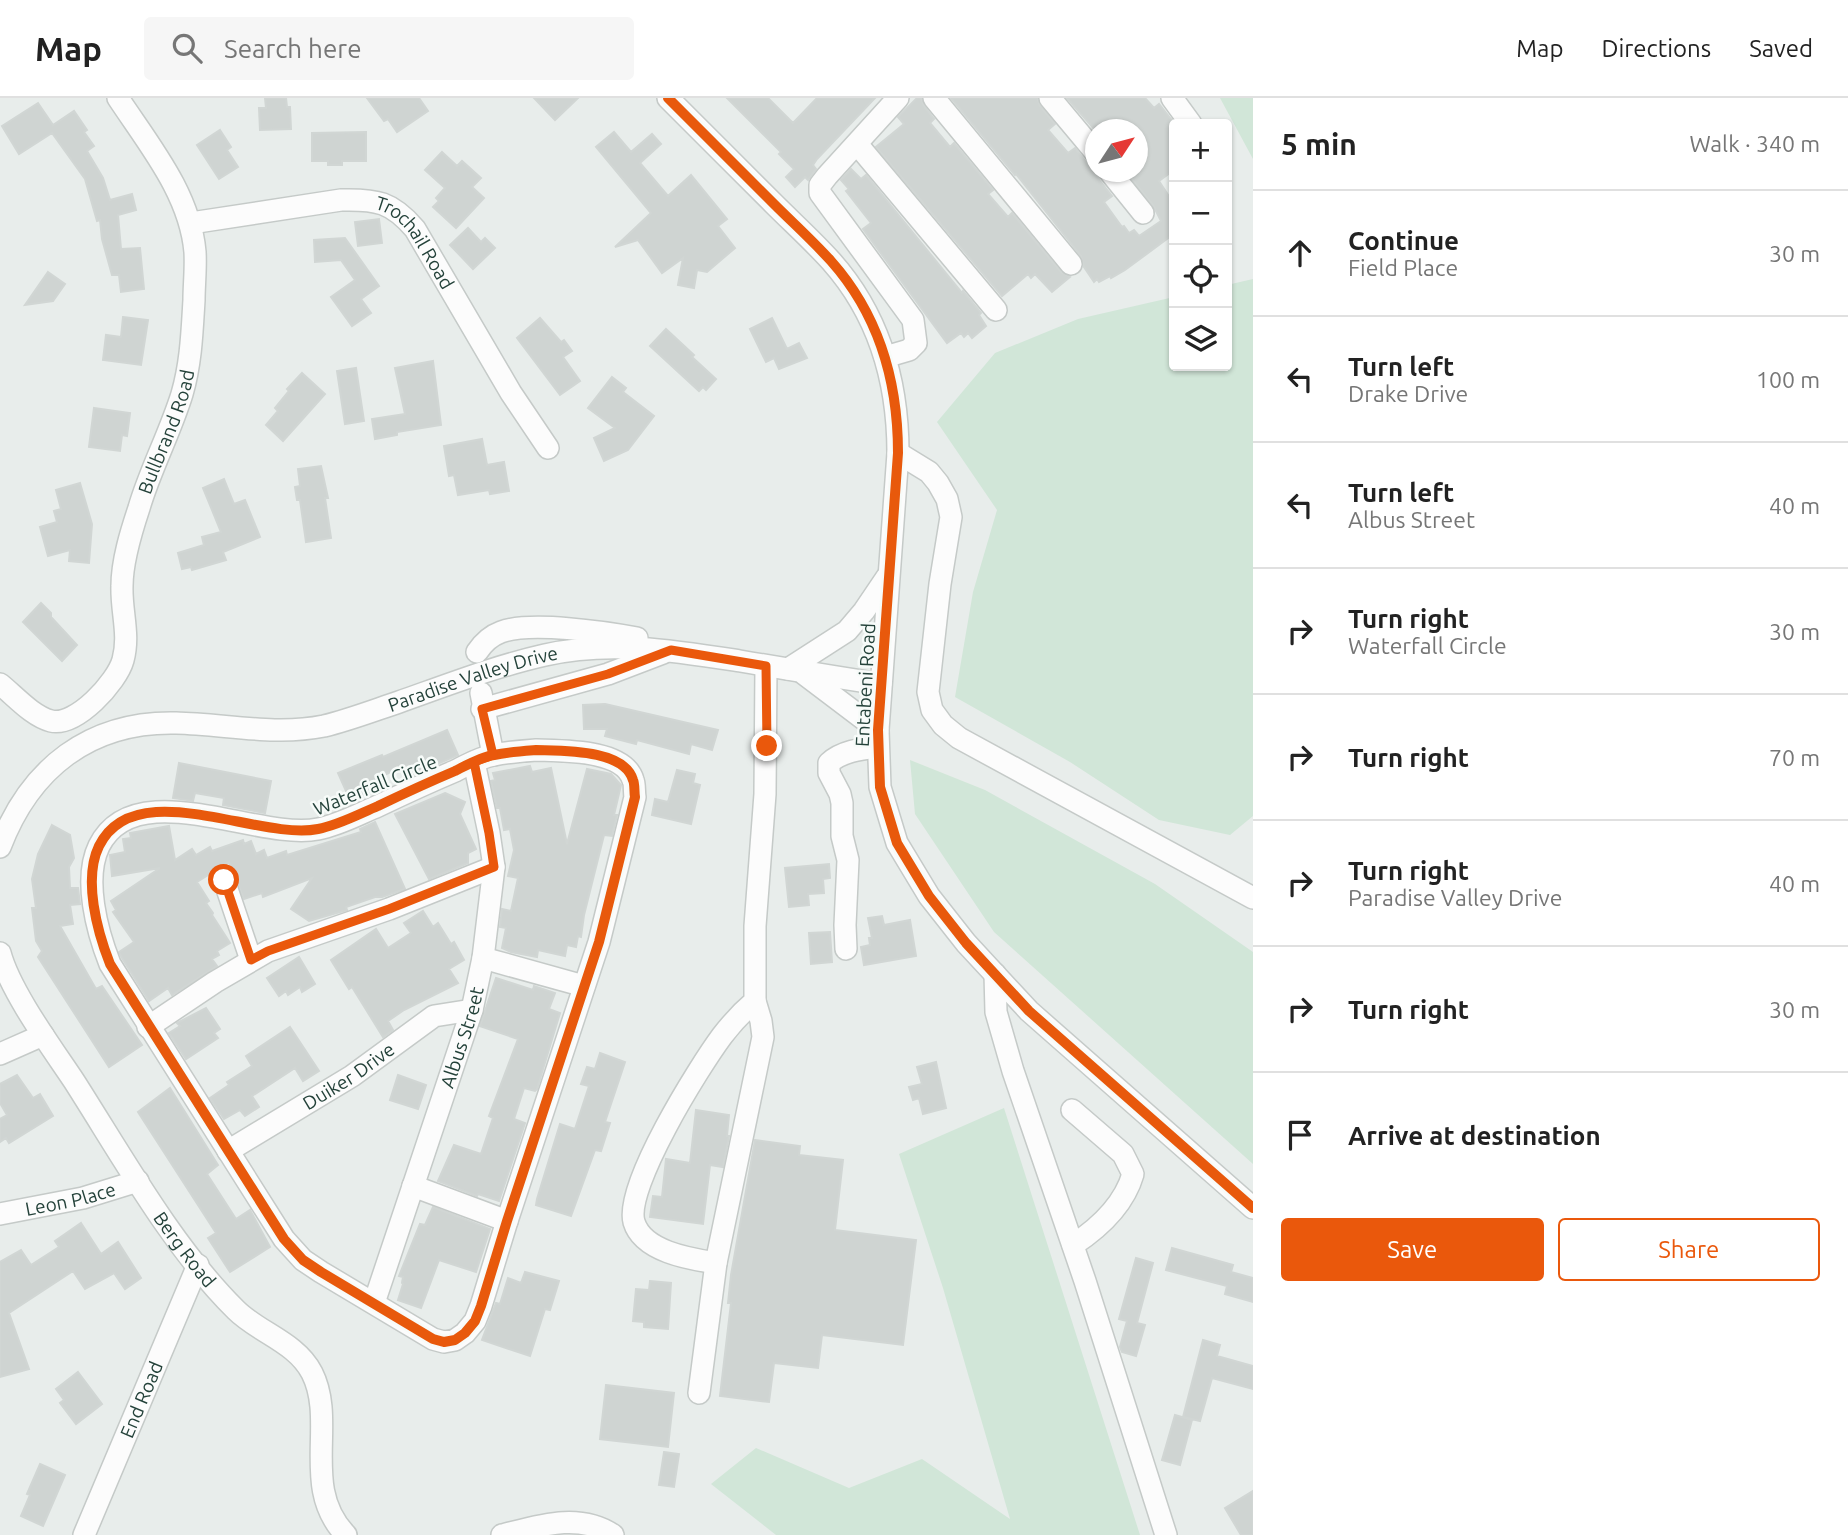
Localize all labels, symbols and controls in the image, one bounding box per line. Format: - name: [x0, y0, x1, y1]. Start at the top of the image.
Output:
- search box: [144, 17, 634, 80]
- icon: search: [168, 29, 206, 67]
- text: Map: [35, 30, 102, 67]
- text: Search here: [224, 34, 362, 63]
- text: Map: [1516, 35, 1563, 62]
- text: Directions: [1601, 35, 1711, 62]
- text: Saved: [1749, 35, 1813, 62]
- north arrow: [1085, 119, 1148, 182]
- map controls: [1169, 119, 1232, 371]
- button: +: [1169, 119, 1232, 182]
- text: 5 min: [1281, 127, 1357, 161]
- text: Walk · 340 m: [1689, 131, 1820, 156]
- button: −: [1169, 182, 1232, 245]
- street label: Trochail Road: [373, 191, 459, 293]
- text: Continue: [1348, 226, 1459, 255]
- icon: ahead: [1281, 234, 1319, 272]
- text: 30 m: [1769, 241, 1820, 266]
- button: locate: [1169, 245, 1232, 308]
- text: Field Place: [1348, 255, 1458, 280]
- button: layers: [1169, 308, 1232, 371]
- text: Turn left: [1348, 352, 1454, 381]
- icon: left: [1281, 360, 1319, 398]
- text: 100 m: [1756, 367, 1820, 392]
- street label: Bullbrand Road: [133, 368, 198, 497]
- text: Drake Drive: [1348, 381, 1468, 406]
- text: Turn left: [1348, 478, 1454, 507]
- icon: left: [1281, 486, 1319, 524]
- text: 40 m: [1769, 493, 1820, 518]
- text: Albus Street: [1348, 507, 1475, 532]
- text: Turn right: [1348, 604, 1469, 633]
- icon: right: [1281, 612, 1319, 650]
- text: 30 m: [1769, 619, 1820, 644]
- street label: Entabeni Road: [851, 623, 879, 747]
- text: Waterfall Circle: [1348, 633, 1507, 658]
- street label: Paradise Valley Drive: [385, 642, 560, 716]
- route end: [751, 730, 782, 761]
- icon: right: [1281, 738, 1319, 776]
- text: Turn right: [1348, 743, 1469, 772]
- text: 70 m: [1769, 745, 1820, 770]
- street label: Waterfall Circle: [310, 750, 440, 820]
- text: Turn right: [1348, 856, 1469, 885]
- route start: [208, 864, 239, 895]
- icon: right: [1281, 864, 1319, 902]
- text: 40 m: [1769, 871, 1820, 896]
- text: Paradise Valley Drive: [1348, 885, 1562, 910]
- street label: Albus Street: [436, 984, 488, 1091]
- icon: right: [1281, 990, 1319, 1028]
- text: Turn right: [1348, 995, 1469, 1024]
- text: 30 m: [1769, 997, 1820, 1022]
- street label: Duiker Drive: [299, 1038, 399, 1114]
- icon: arrive: [1281, 1116, 1319, 1154]
- text: Arrive at destination: [1348, 1121, 1601, 1150]
- street label: Leon Place: [23, 1178, 118, 1220]
- street label: Berg Road: [149, 1207, 220, 1292]
- button: Save: [1281, 1218, 1544, 1281]
- button: Share: [1558, 1218, 1820, 1281]
- street label: End Road: [115, 1358, 167, 1441]

